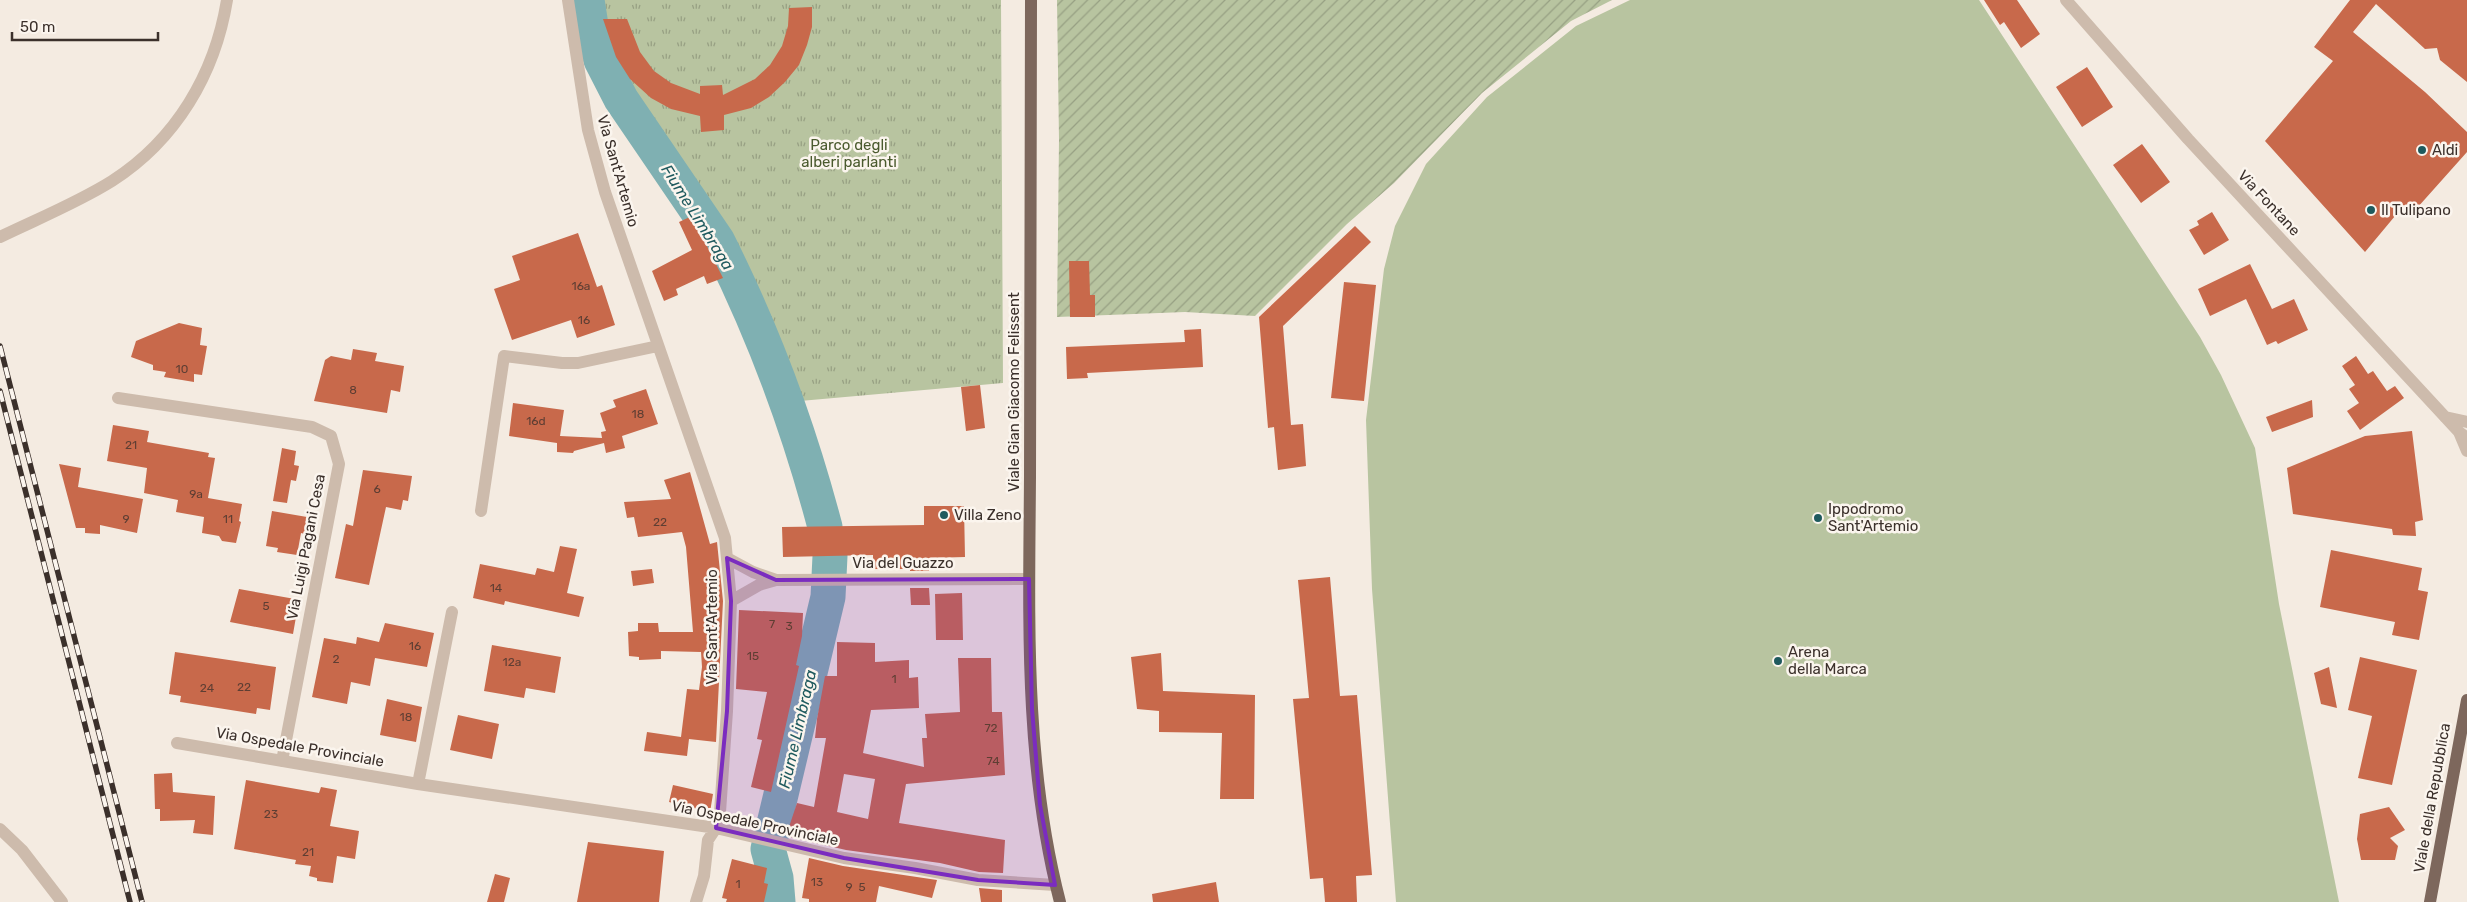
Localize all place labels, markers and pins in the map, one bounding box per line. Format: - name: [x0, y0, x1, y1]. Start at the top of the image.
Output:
- place label: Aldi: [2432, 141, 2458, 159]
- marker: Aldi: [2416, 144, 2428, 156]
- place label: Il Tulipano: [2381, 201, 2451, 219]
- marker: Il Tulipano: [2365, 204, 2377, 216]
- place label: Ippodromo Sant'Artemio: [1828, 500, 1918, 535]
- place label: Villa Zeno: [954, 506, 1022, 524]
- marker: Villa Zeno: [938, 509, 950, 521]
- marker: Ippodromo Sant'Artemio: [1812, 512, 1824, 524]
- place label: Arena della Marca: [1788, 643, 1867, 678]
- marker: Arena della Marca: [1772, 655, 1784, 667]

